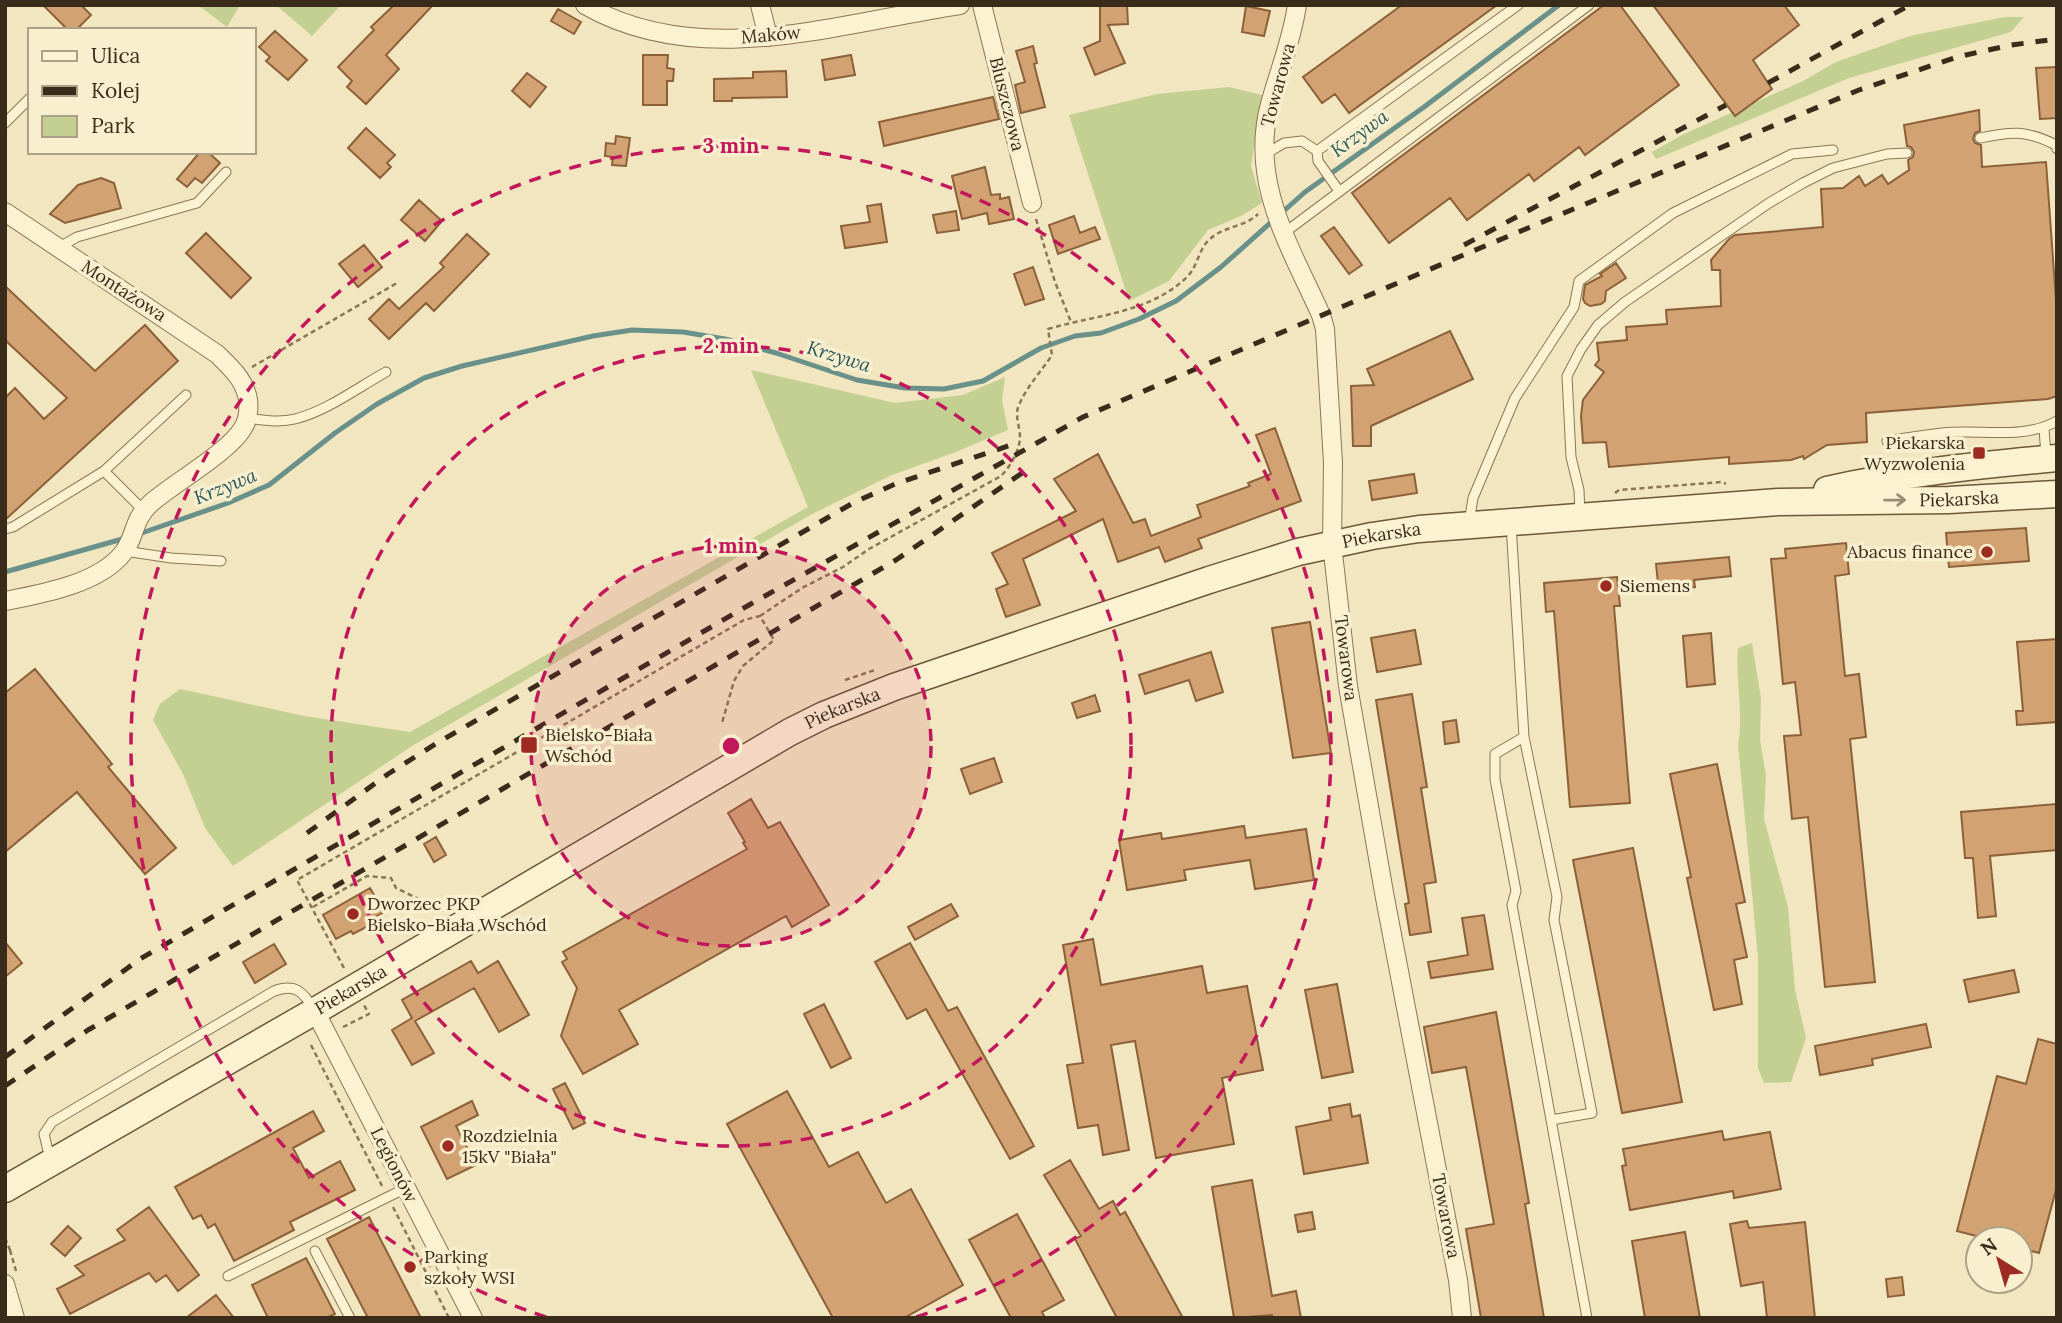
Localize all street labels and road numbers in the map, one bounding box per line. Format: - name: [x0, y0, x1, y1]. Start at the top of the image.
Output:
- street label: Maków: [740, 20, 802, 49]
- street label: Towarowa: [1255, 40, 1300, 129]
- street label: Bluszczowa: [985, 54, 1030, 153]
- street label: Montażowa: [77, 255, 171, 327]
- street label: Piekarska: [1919, 485, 1999, 511]
- street label: Piekarska: [1340, 517, 1423, 553]
- street label: Towarowa: [1330, 614, 1363, 702]
- street label: Piekarska: [801, 682, 883, 734]
- street label: Piekarska: [310, 959, 391, 1020]
- street label: Legionów: [366, 1123, 424, 1207]
- street label: Towarowa: [1427, 1171, 1466, 1260]

